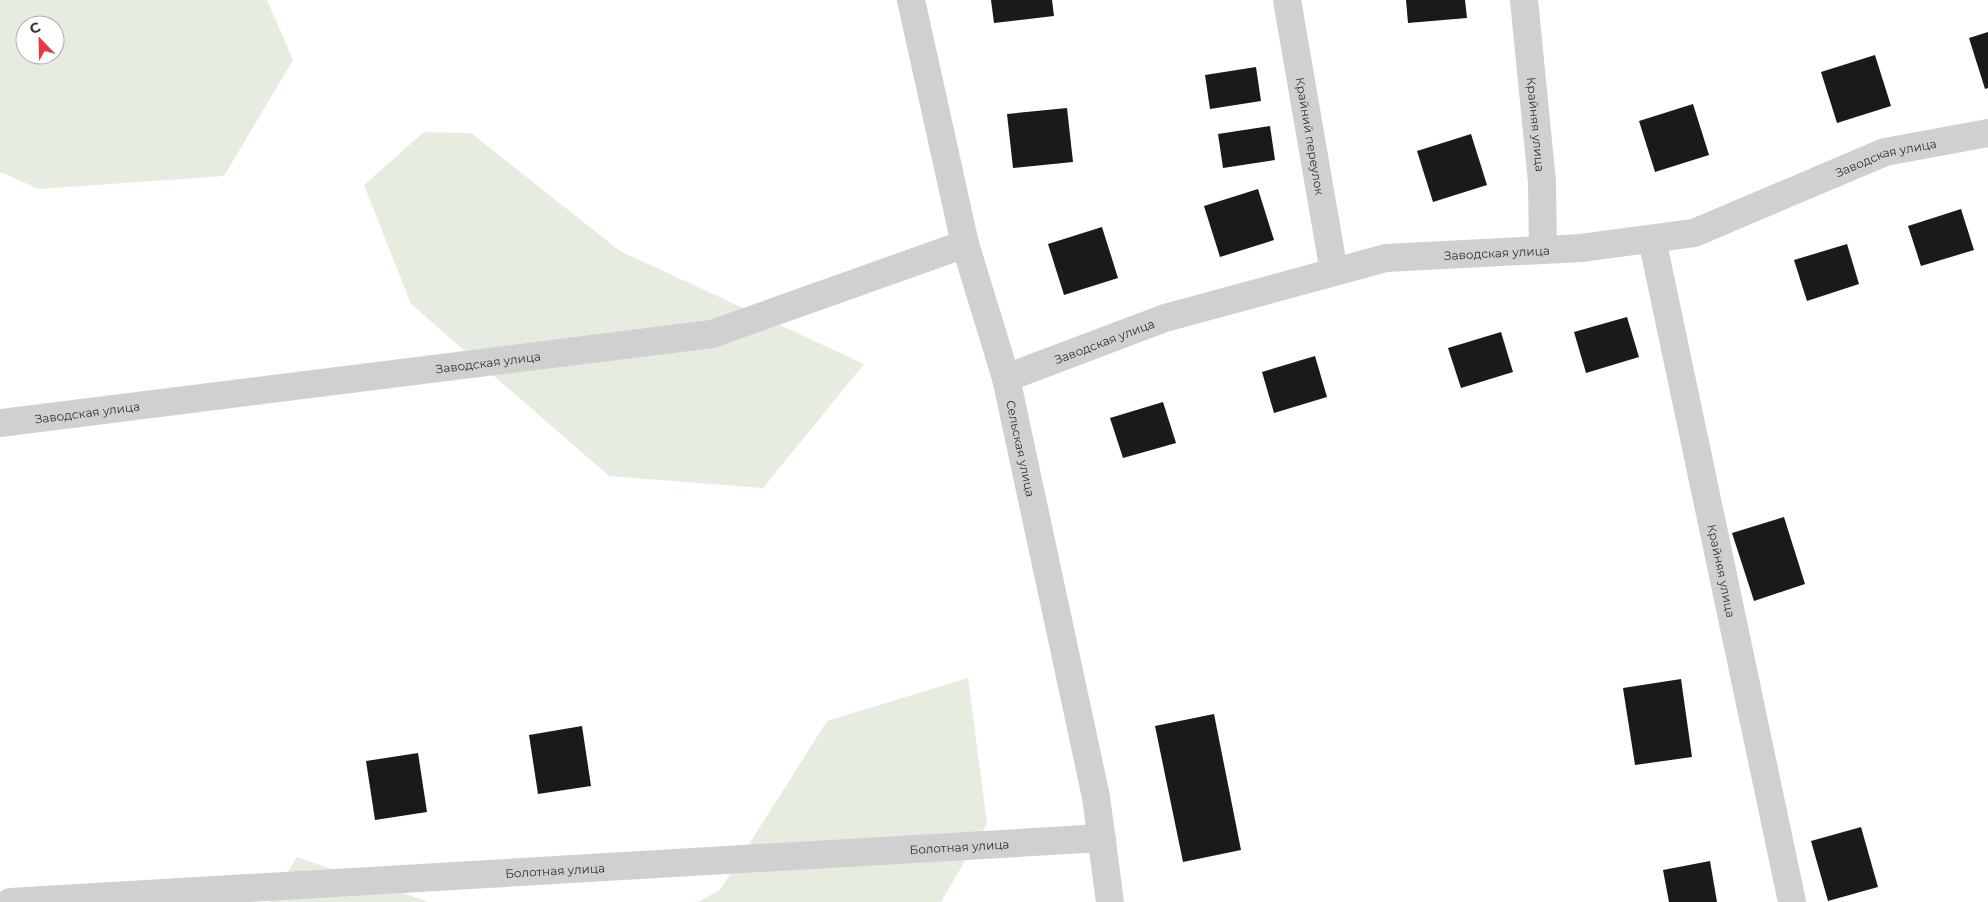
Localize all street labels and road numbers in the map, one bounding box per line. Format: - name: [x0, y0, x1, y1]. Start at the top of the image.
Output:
- street label: Крайний переулок: [1293, 76, 1328, 196]
- street label: Крайняя улица: [1524, 76, 1548, 172]
- street label: Заводская улица: [1833, 135, 1938, 180]
- street label: Заводская улица: [1444, 242, 1550, 263]
- street label: Заводская улица: [1052, 315, 1156, 367]
- street label: Заводская улица: [435, 348, 542, 376]
- street label: Заводская улица: [34, 398, 141, 426]
- street label: Сельская улица: [1003, 399, 1039, 498]
- street label: Крайняя улица: [1705, 523, 1739, 619]
- street label: Болотная улица: [909, 836, 1010, 857]
- street label: Болотная улица: [505, 860, 605, 880]

